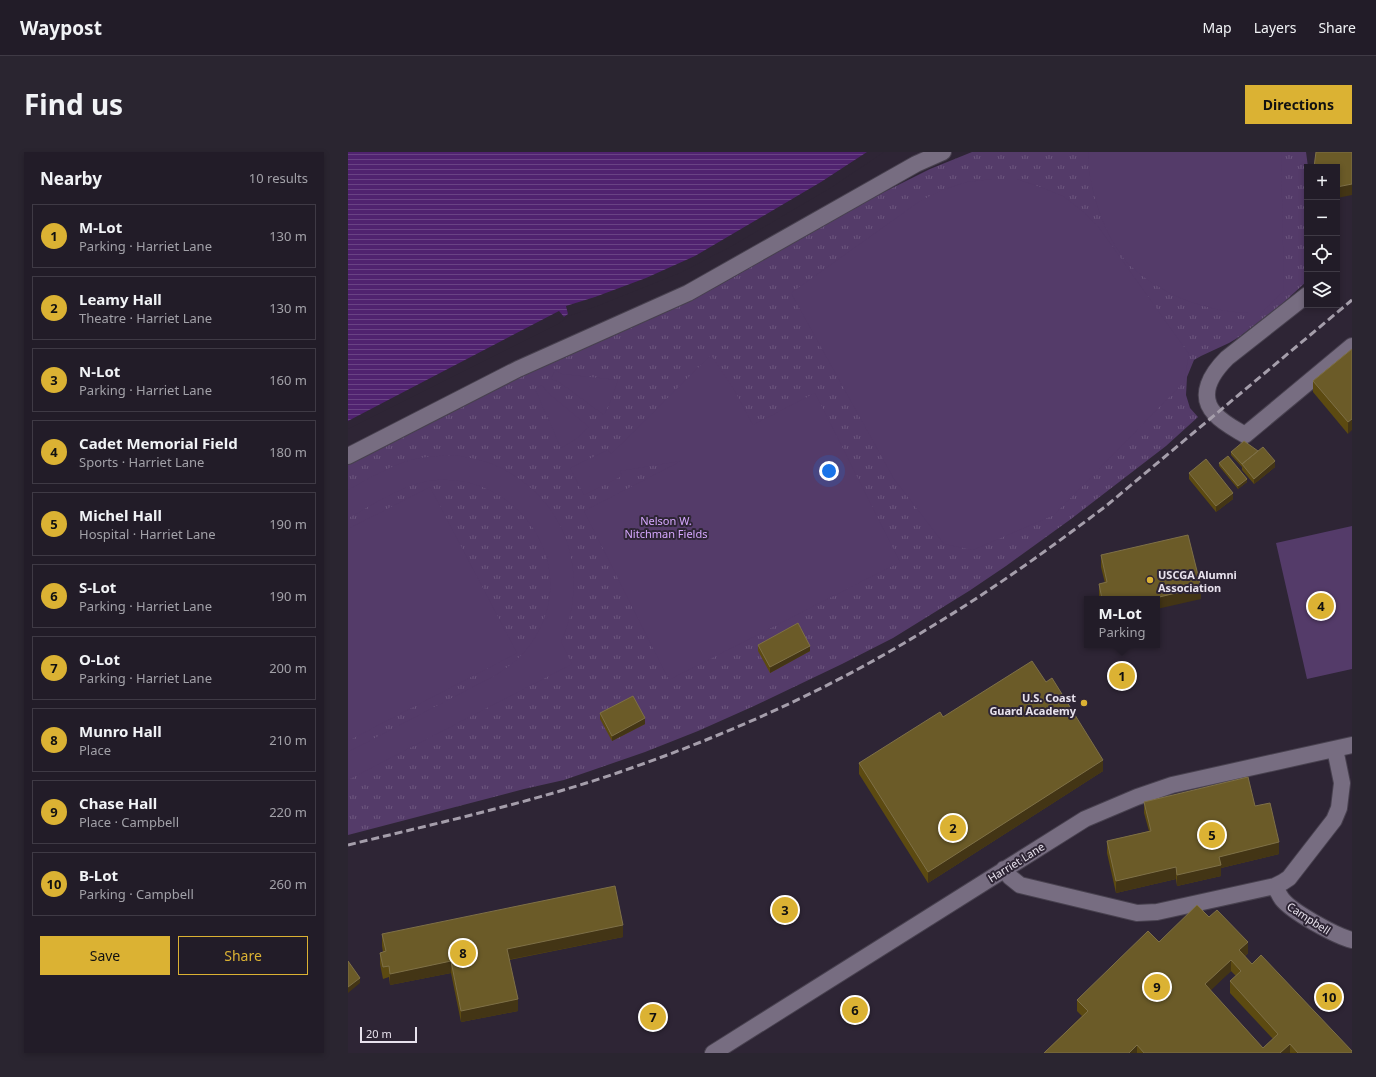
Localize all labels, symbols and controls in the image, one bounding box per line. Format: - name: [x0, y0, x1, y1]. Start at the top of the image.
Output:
- text: Waypost: [20, 15, 102, 41]
- text: Map: [1203, 18, 1232, 37]
- text: Layers: [1254, 18, 1296, 37]
- text: Share: [1318, 18, 1356, 37]
- text: Find us: [24, 85, 123, 123]
- button: Directions: [1245, 85, 1352, 124]
- map controls: [1304, 164, 1340, 308]
- button: +: [1304, 164, 1340, 200]
- text: Nearby: [40, 167, 102, 190]
- text: 10 results: [249, 169, 308, 187]
- button: −: [1304, 200, 1340, 236]
- text: M-Lot: [79, 217, 122, 237]
- text: 1: [50, 227, 58, 245]
- text: 130 m: [269, 227, 307, 245]
- button: locate: [1304, 236, 1340, 272]
- text: Parking · Harriet Lane: [79, 237, 212, 255]
- button: layers: [1304, 272, 1340, 308]
- text: Leamy Hall: [79, 289, 162, 309]
- text: 2: [50, 299, 58, 317]
- text: 130 m: [269, 299, 307, 317]
- text: Theatre · Harriet Lane: [79, 309, 212, 327]
- text: N-Lot: [79, 361, 120, 381]
- text: 3: [50, 371, 58, 389]
- text: 160 m: [269, 371, 307, 389]
- text: Parking · Harriet Lane: [79, 381, 212, 399]
- text: Cadet Memorial Field: [79, 433, 238, 453]
- text: 4: [50, 443, 58, 461]
- text: 180 m: [269, 443, 307, 461]
- text: Sports · Harriet Lane: [79, 453, 204, 471]
- your location: [819, 461, 839, 481]
- text: Michel Hall: [79, 505, 162, 525]
- park label: Nelson W. Nitchman Fields: [625, 513, 707, 541]
- text: 5: [50, 515, 58, 533]
- text: 190 m: [269, 515, 307, 533]
- text: Hospital · Harriet Lane: [79, 525, 216, 543]
- place label: USCGA Alumni Association: [1158, 567, 1237, 595]
- marker: USCGA Alumni Association: [1145, 575, 1155, 585]
- text: S-Lot: [79, 577, 116, 597]
- text: 6: [50, 587, 58, 605]
- text: 190 m: [269, 587, 307, 605]
- pin: 4: [1308, 591, 1334, 621]
- popup: [1084, 596, 1160, 648]
- text: Parking · Harriet Lane: [79, 597, 212, 615]
- text: M-Lot: [1099, 603, 1142, 623]
- text: Parking: [1099, 623, 1145, 641]
- text: O-Lot: [79, 649, 120, 669]
- text: 7: [50, 659, 58, 677]
- text: 200 m: [269, 659, 307, 677]
- pin: 1: [1109, 661, 1135, 691]
- text: Parking · Harriet Lane: [79, 669, 212, 687]
- place label: U.S. Coast Guard Academy: [989, 690, 1077, 718]
- marker: U.S. Coast Guard Academy: [1079, 698, 1089, 708]
- text: Munro Hall: [79, 721, 162, 741]
- text: 8: [50, 731, 58, 749]
- text: 210 m: [269, 731, 307, 749]
- text: Place: [79, 741, 111, 759]
- text: Chase Hall: [79, 793, 157, 813]
- text: 9: [50, 803, 58, 821]
- text: 220 m: [269, 803, 307, 821]
- text: Place · Campbell: [79, 813, 179, 831]
- pin: 2: [940, 813, 966, 843]
- pin: 5: [1199, 820, 1225, 850]
- street label: Harriet Lane: [985, 839, 1047, 885]
- text: B-Lot: [79, 865, 118, 885]
- text: 10: [47, 875, 61, 893]
- text: 260 m: [269, 875, 307, 893]
- text: Parking · Campbell: [79, 885, 194, 903]
- pin: 3: [772, 895, 798, 925]
- street label: Campbell: [1284, 898, 1334, 938]
- button: Save: [40, 936, 170, 975]
- button: Share: [178, 936, 308, 975]
- pin: 8: [450, 938, 476, 968]
- pin: 9: [1144, 972, 1170, 1002]
- pin: 10: [1316, 982, 1342, 1012]
- pin: 6: [842, 995, 868, 1025]
- pin: 7: [640, 1002, 666, 1032]
- scale bar: [360, 1025, 417, 1044]
- text: 20 m: [366, 1026, 392, 1041]

